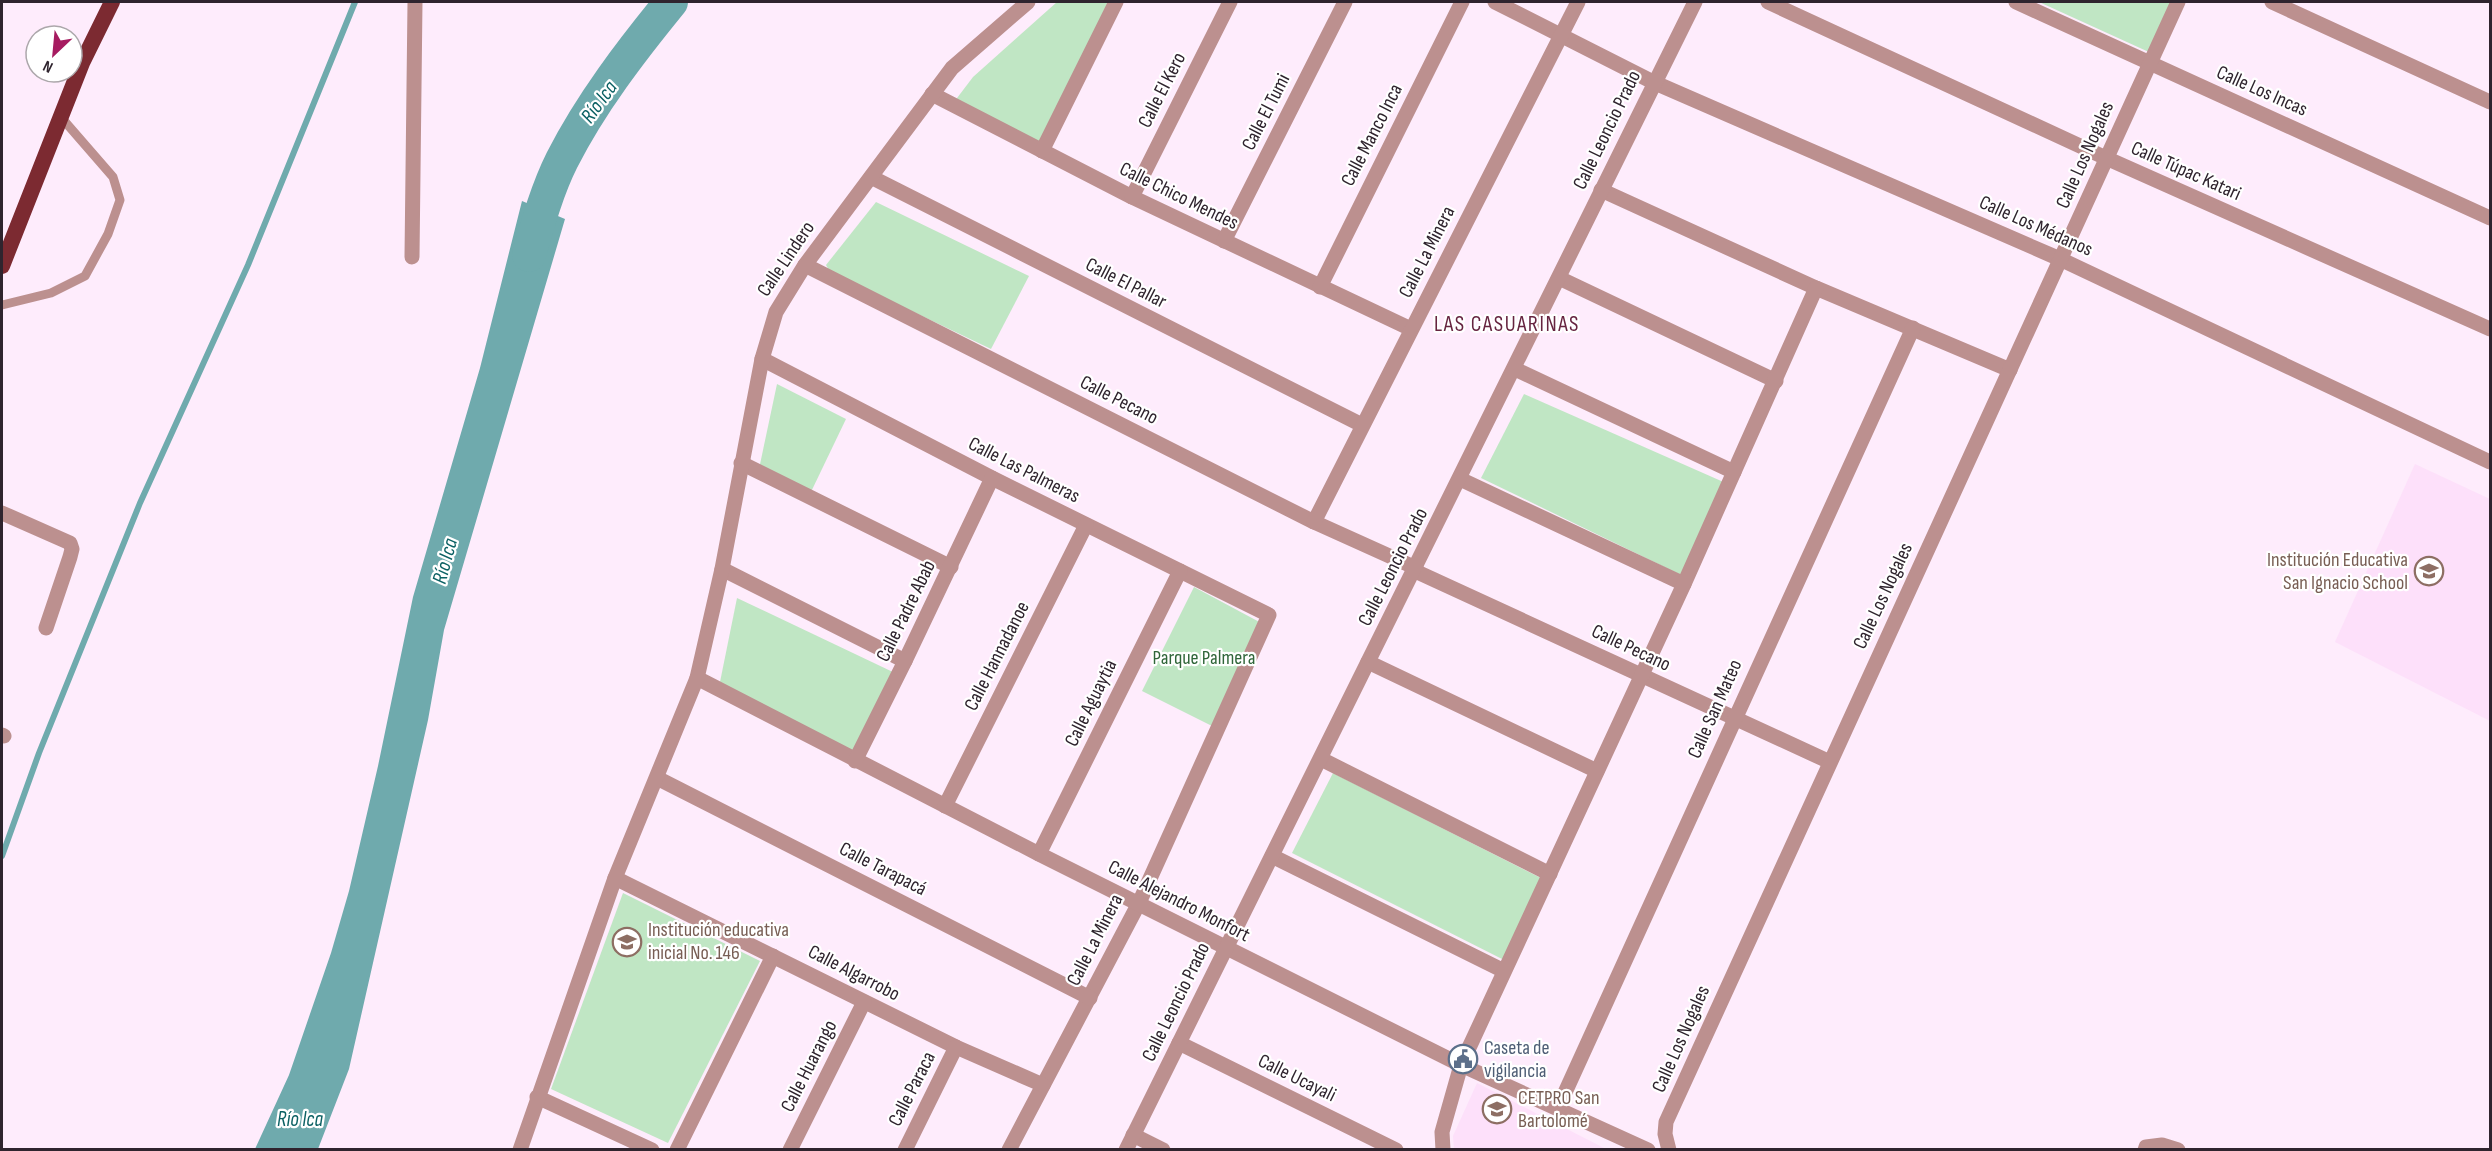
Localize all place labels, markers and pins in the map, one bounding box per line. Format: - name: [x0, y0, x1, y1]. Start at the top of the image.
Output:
- place label: Institución Educativa San Ignacio School: [2267, 548, 2408, 595]
- school or university icon: Institución Educativa San Ignacio School: [2413, 555, 2445, 587]
- place label: Institución educativa inicial No. 146: [648, 918, 789, 965]
- school or university icon: Institución educativa inicial No. 146: [611, 926, 643, 958]
- place label: Caseta de vigilancia: [1484, 1036, 1549, 1083]
- public building icon: Caseta de vigilancia: [1447, 1043, 1479, 1075]
- place label: CETPRO San Bartolomé: [1518, 1086, 1599, 1133]
- school or university icon: CETPRO San Bartolomé: [1481, 1093, 1513, 1125]

